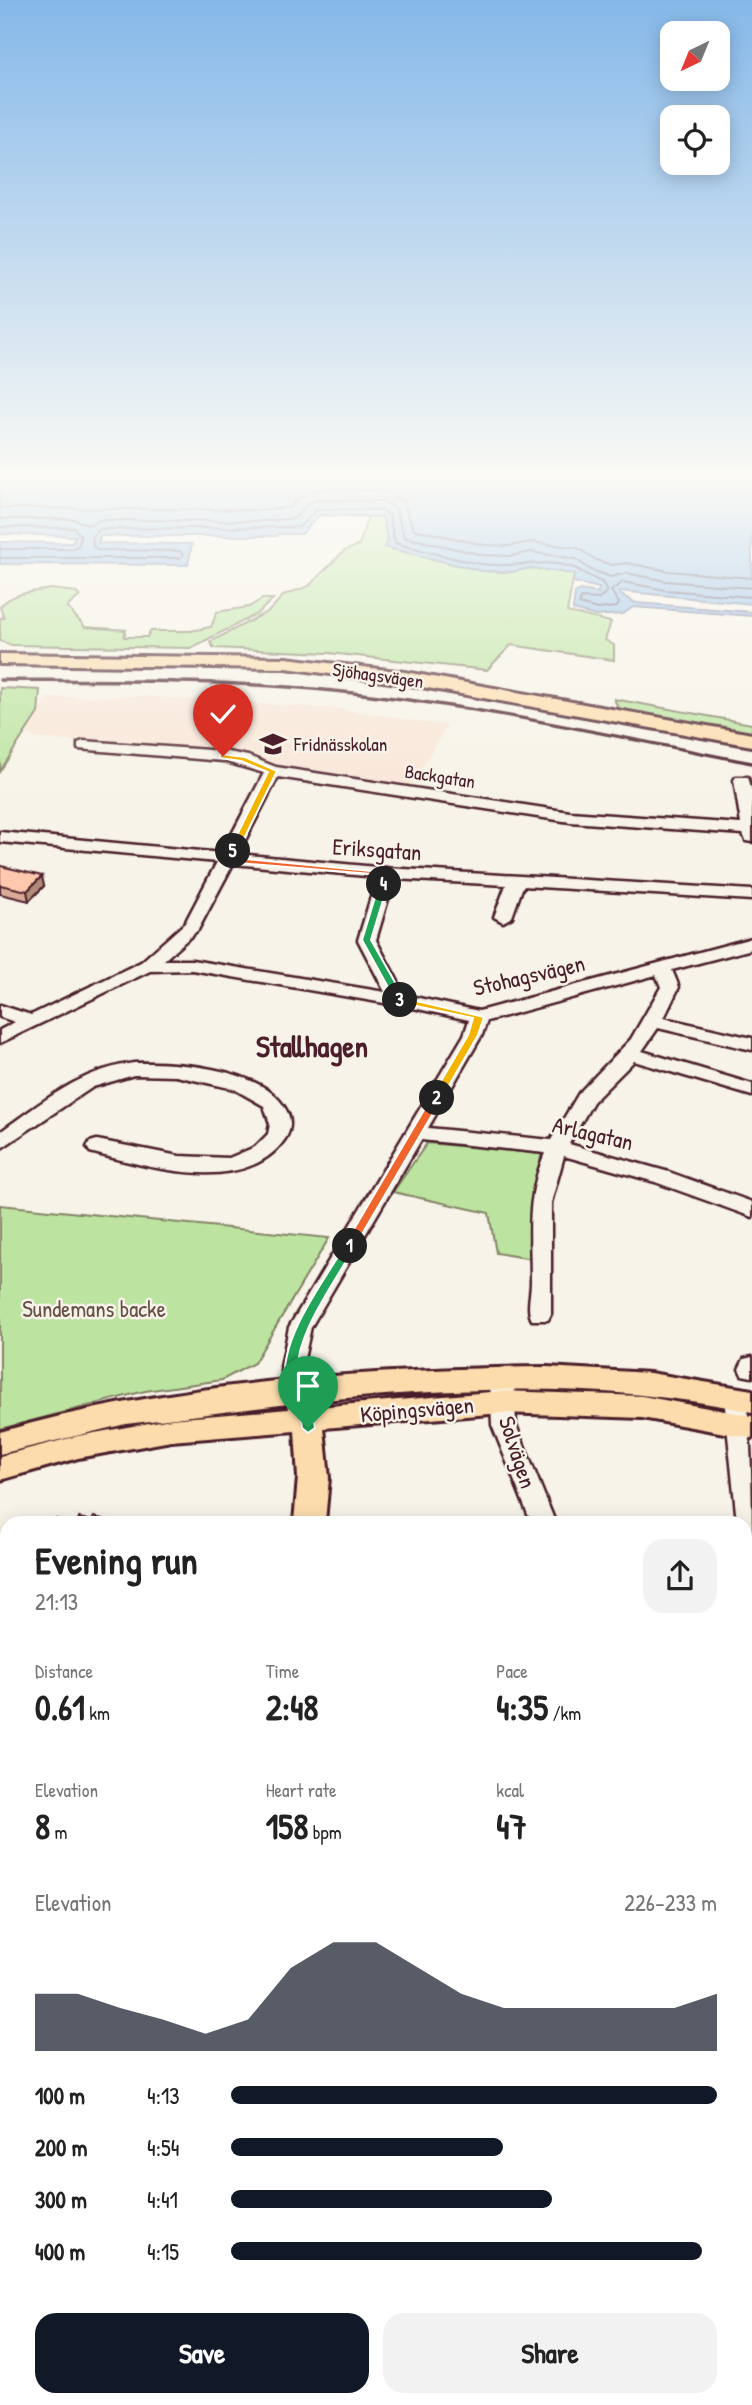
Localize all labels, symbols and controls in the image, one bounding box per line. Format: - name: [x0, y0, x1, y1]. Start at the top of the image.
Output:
- north arrow: [660, 21, 730, 91]
- map controls: [660, 21, 730, 175]
- button: locate: [660, 105, 730, 175]
- street label: Sjöhagsvägen: [331, 656, 425, 694]
- pin: [193, 684, 253, 756]
- icon: check: [204, 695, 242, 733]
- school or university icon: Fridnässkolan: [258, 729, 288, 759]
- place label: Fridnässkolan: [293, 731, 387, 757]
- street label: Backgatan: [403, 758, 477, 794]
- street label: Eriksgatan: [331, 830, 423, 868]
- pin: 5: [216, 834, 250, 868]
- text: 5: [228, 837, 237, 863]
- pin: 4: [366, 866, 402, 902]
- text: 4: [380, 870, 387, 896]
- street label: Stohagsvägen: [470, 947, 588, 1003]
- pin: 3: [382, 982, 418, 1018]
- text: 3: [395, 986, 404, 1012]
- district label: Stallhagen: [256, 1026, 368, 1067]
- pin: 2: [420, 1080, 454, 1116]
- text: 2: [432, 1084, 441, 1110]
- street label: Arlagatan: [550, 1109, 636, 1157]
- pin: 1: [332, 1228, 368, 1264]
- text: 1: [346, 1232, 353, 1258]
- park label: Sundemans backe: [22, 1293, 166, 1324]
- pin: [278, 1356, 338, 1428]
- icon: arrive: [289, 1367, 327, 1405]
- street label: Köpingsvägen: [359, 1389, 475, 1429]
- street label: Solvägen: [492, 1412, 544, 1492]
- text: Evening run: [35, 1534, 198, 1586]
- button: share: [643, 1539, 717, 1613]
- text: 21:13: [35, 1586, 78, 1617]
- text: Distance: [35, 1658, 93, 1684]
- text: Time: [266, 1658, 299, 1684]
- text: Pace: [496, 1658, 528, 1684]
- text: 0.61: [35, 1684, 85, 1731]
- text: 2:48: [266, 1684, 318, 1731]
- text: 4:35: [496, 1684, 548, 1731]
- text: km: [85, 1700, 110, 1726]
- text: /km: [548, 1700, 581, 1726]
- text: Elevation: [35, 1777, 98, 1803]
- text: Heart rate: [266, 1777, 337, 1803]
- text: kcal: [496, 1777, 524, 1803]
- text: 8: [35, 1803, 50, 1850]
- text: 158: [266, 1803, 308, 1850]
- text: 47: [496, 1803, 527, 1850]
- text: m: [50, 1819, 67, 1845]
- text: bpm: [308, 1819, 342, 1845]
- text: Elevation: [35, 1887, 111, 1918]
- text: 226–233 m: [624, 1887, 717, 1918]
- text: 100 m: [35, 2080, 85, 2111]
- text: 4:13: [147, 2080, 180, 2111]
- text: 200 m: [35, 2132, 87, 2163]
- text: 4:54: [147, 2132, 179, 2163]
- text: 300 m: [35, 2184, 87, 2215]
- text: 4:41: [147, 2184, 178, 2215]
- text: 400 m: [35, 2236, 85, 2267]
- text: 4:15: [147, 2236, 179, 2267]
- button: Save: [35, 2313, 369, 2393]
- button: Share: [383, 2313, 717, 2393]

